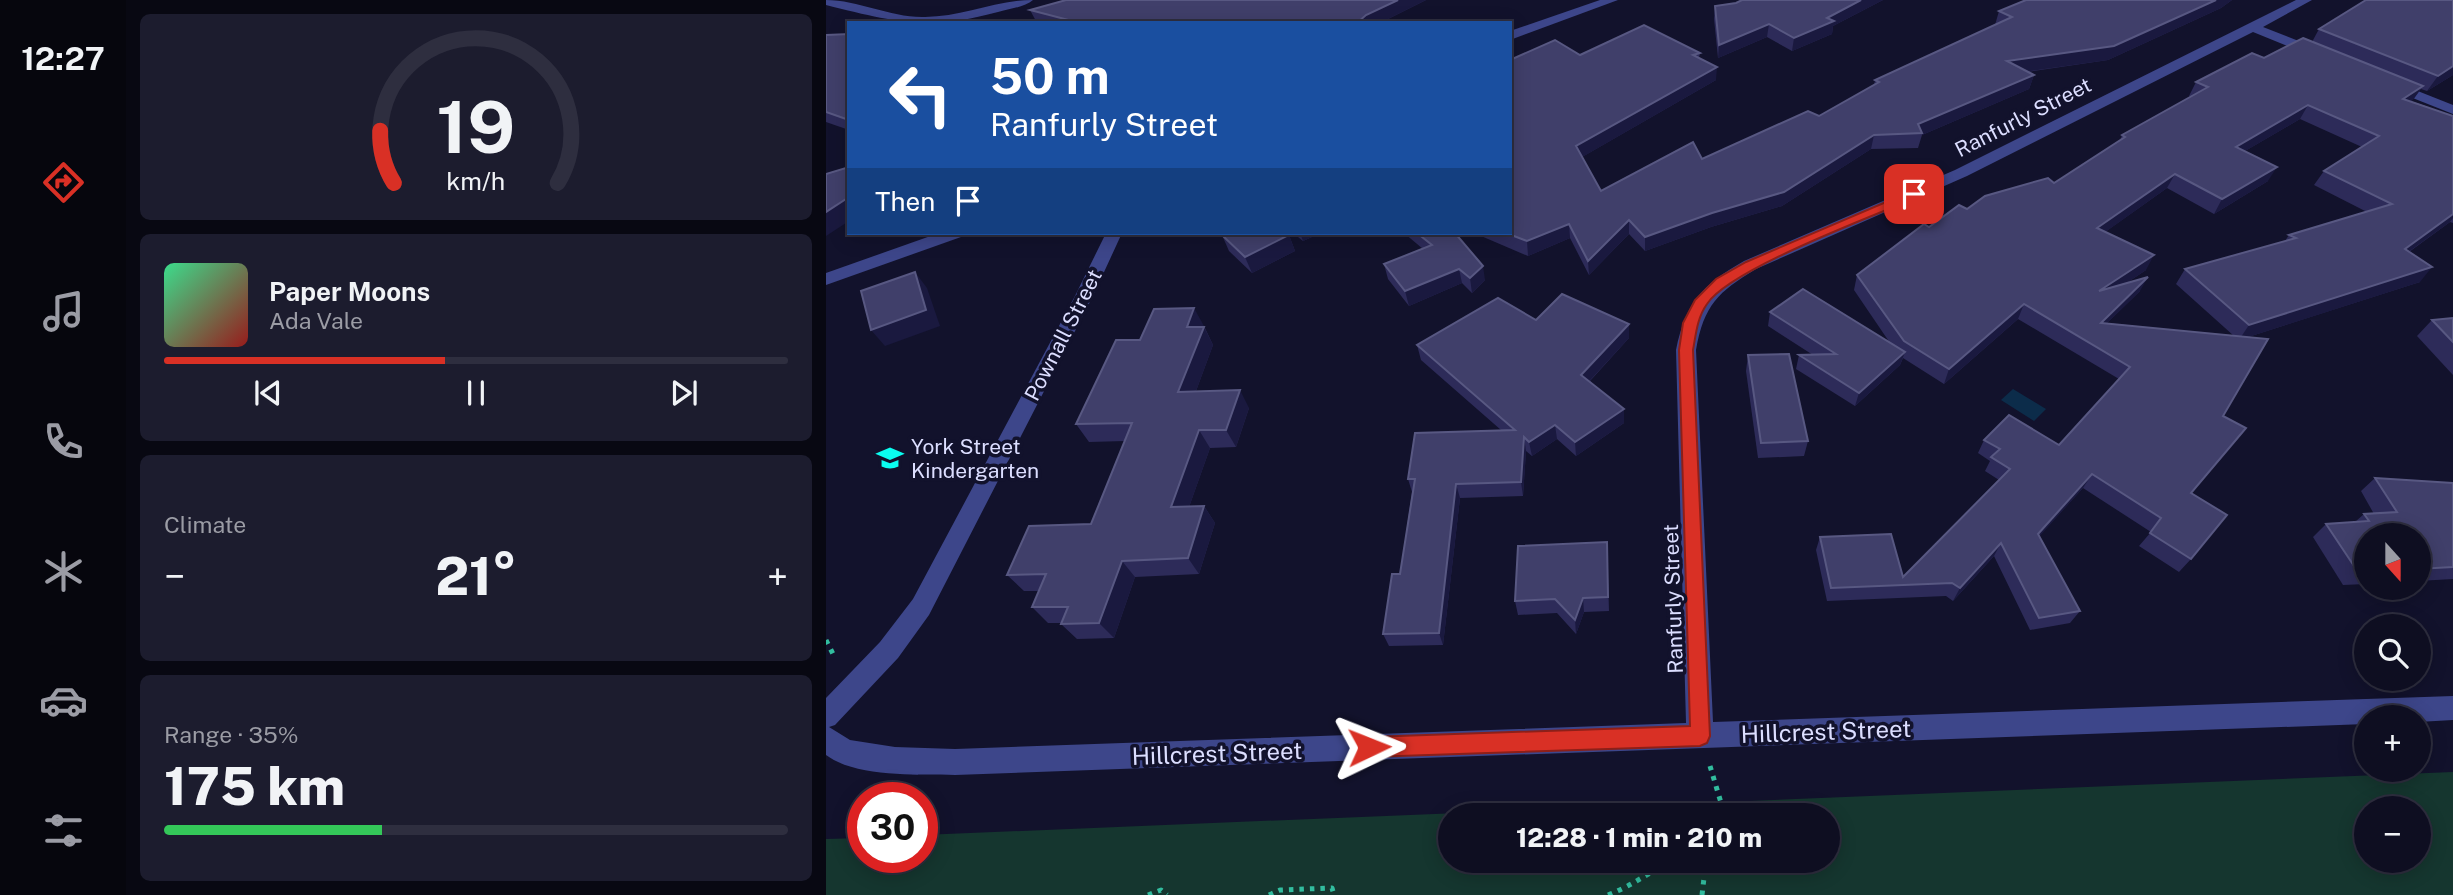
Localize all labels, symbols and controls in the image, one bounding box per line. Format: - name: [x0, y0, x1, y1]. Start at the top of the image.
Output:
- text: 12:27: [21, 40, 105, 77]
- text: 50 m: [990, 47, 1110, 105]
- icon: left: [875, 49, 966, 140]
- street label: Ranfurly Street: [1951, 72, 2095, 162]
- text: 19: [436, 85, 516, 170]
- text: Ranfurly Street: [990, 106, 1218, 143]
- icon: directions: [39, 158, 88, 207]
- pin: [1884, 164, 1944, 224]
- text: km/h: [447, 166, 505, 196]
- icon: arrive: [1895, 175, 1933, 213]
- icon: arrive: [949, 182, 987, 220]
- text: Then: [875, 186, 935, 217]
- street label: Pownall Street: [1019, 265, 1107, 405]
- text: Paper Moons: [269, 276, 430, 307]
- icon: music: [39, 287, 88, 336]
- text: Ada Vale: [269, 307, 363, 334]
- icon: previous: [249, 374, 287, 412]
- icon: pause: [457, 374, 495, 412]
- icon: next: [665, 374, 703, 412]
- icon: phone: [39, 417, 88, 466]
- place label: York Street Kindergarten: [911, 434, 1039, 483]
- school or university icon: York Street Kindergarten: [875, 443, 905, 473]
- text: Climate: [164, 511, 246, 538]
- north arrow: [2354, 523, 2431, 600]
- map controls: [2354, 523, 2431, 873]
- street label: Ranfurly Street: [1658, 524, 1688, 674]
- text: 21°: [435, 546, 517, 607]
- icon: climate: [39, 547, 88, 596]
- text: −: [164, 554, 185, 599]
- text: +: [767, 554, 788, 599]
- button: search: [2354, 614, 2431, 691]
- icon: car: [39, 676, 88, 725]
- button: +: [2354, 705, 2431, 782]
- position arrow: [1332, 710, 1406, 784]
- street label: Hillcrest Street: [1740, 714, 1912, 748]
- text: Range · 35%: [164, 721, 298, 748]
- street label: Hillcrest Street: [1131, 736, 1303, 770]
- text: 175 km: [164, 756, 345, 817]
- speed limit sign: 30: [847, 782, 938, 873]
- button: −: [2354, 796, 2431, 873]
- icon: filters: [39, 806, 88, 855]
- text: 12:28 · 1 min · 210 m: [1516, 822, 1762, 853]

